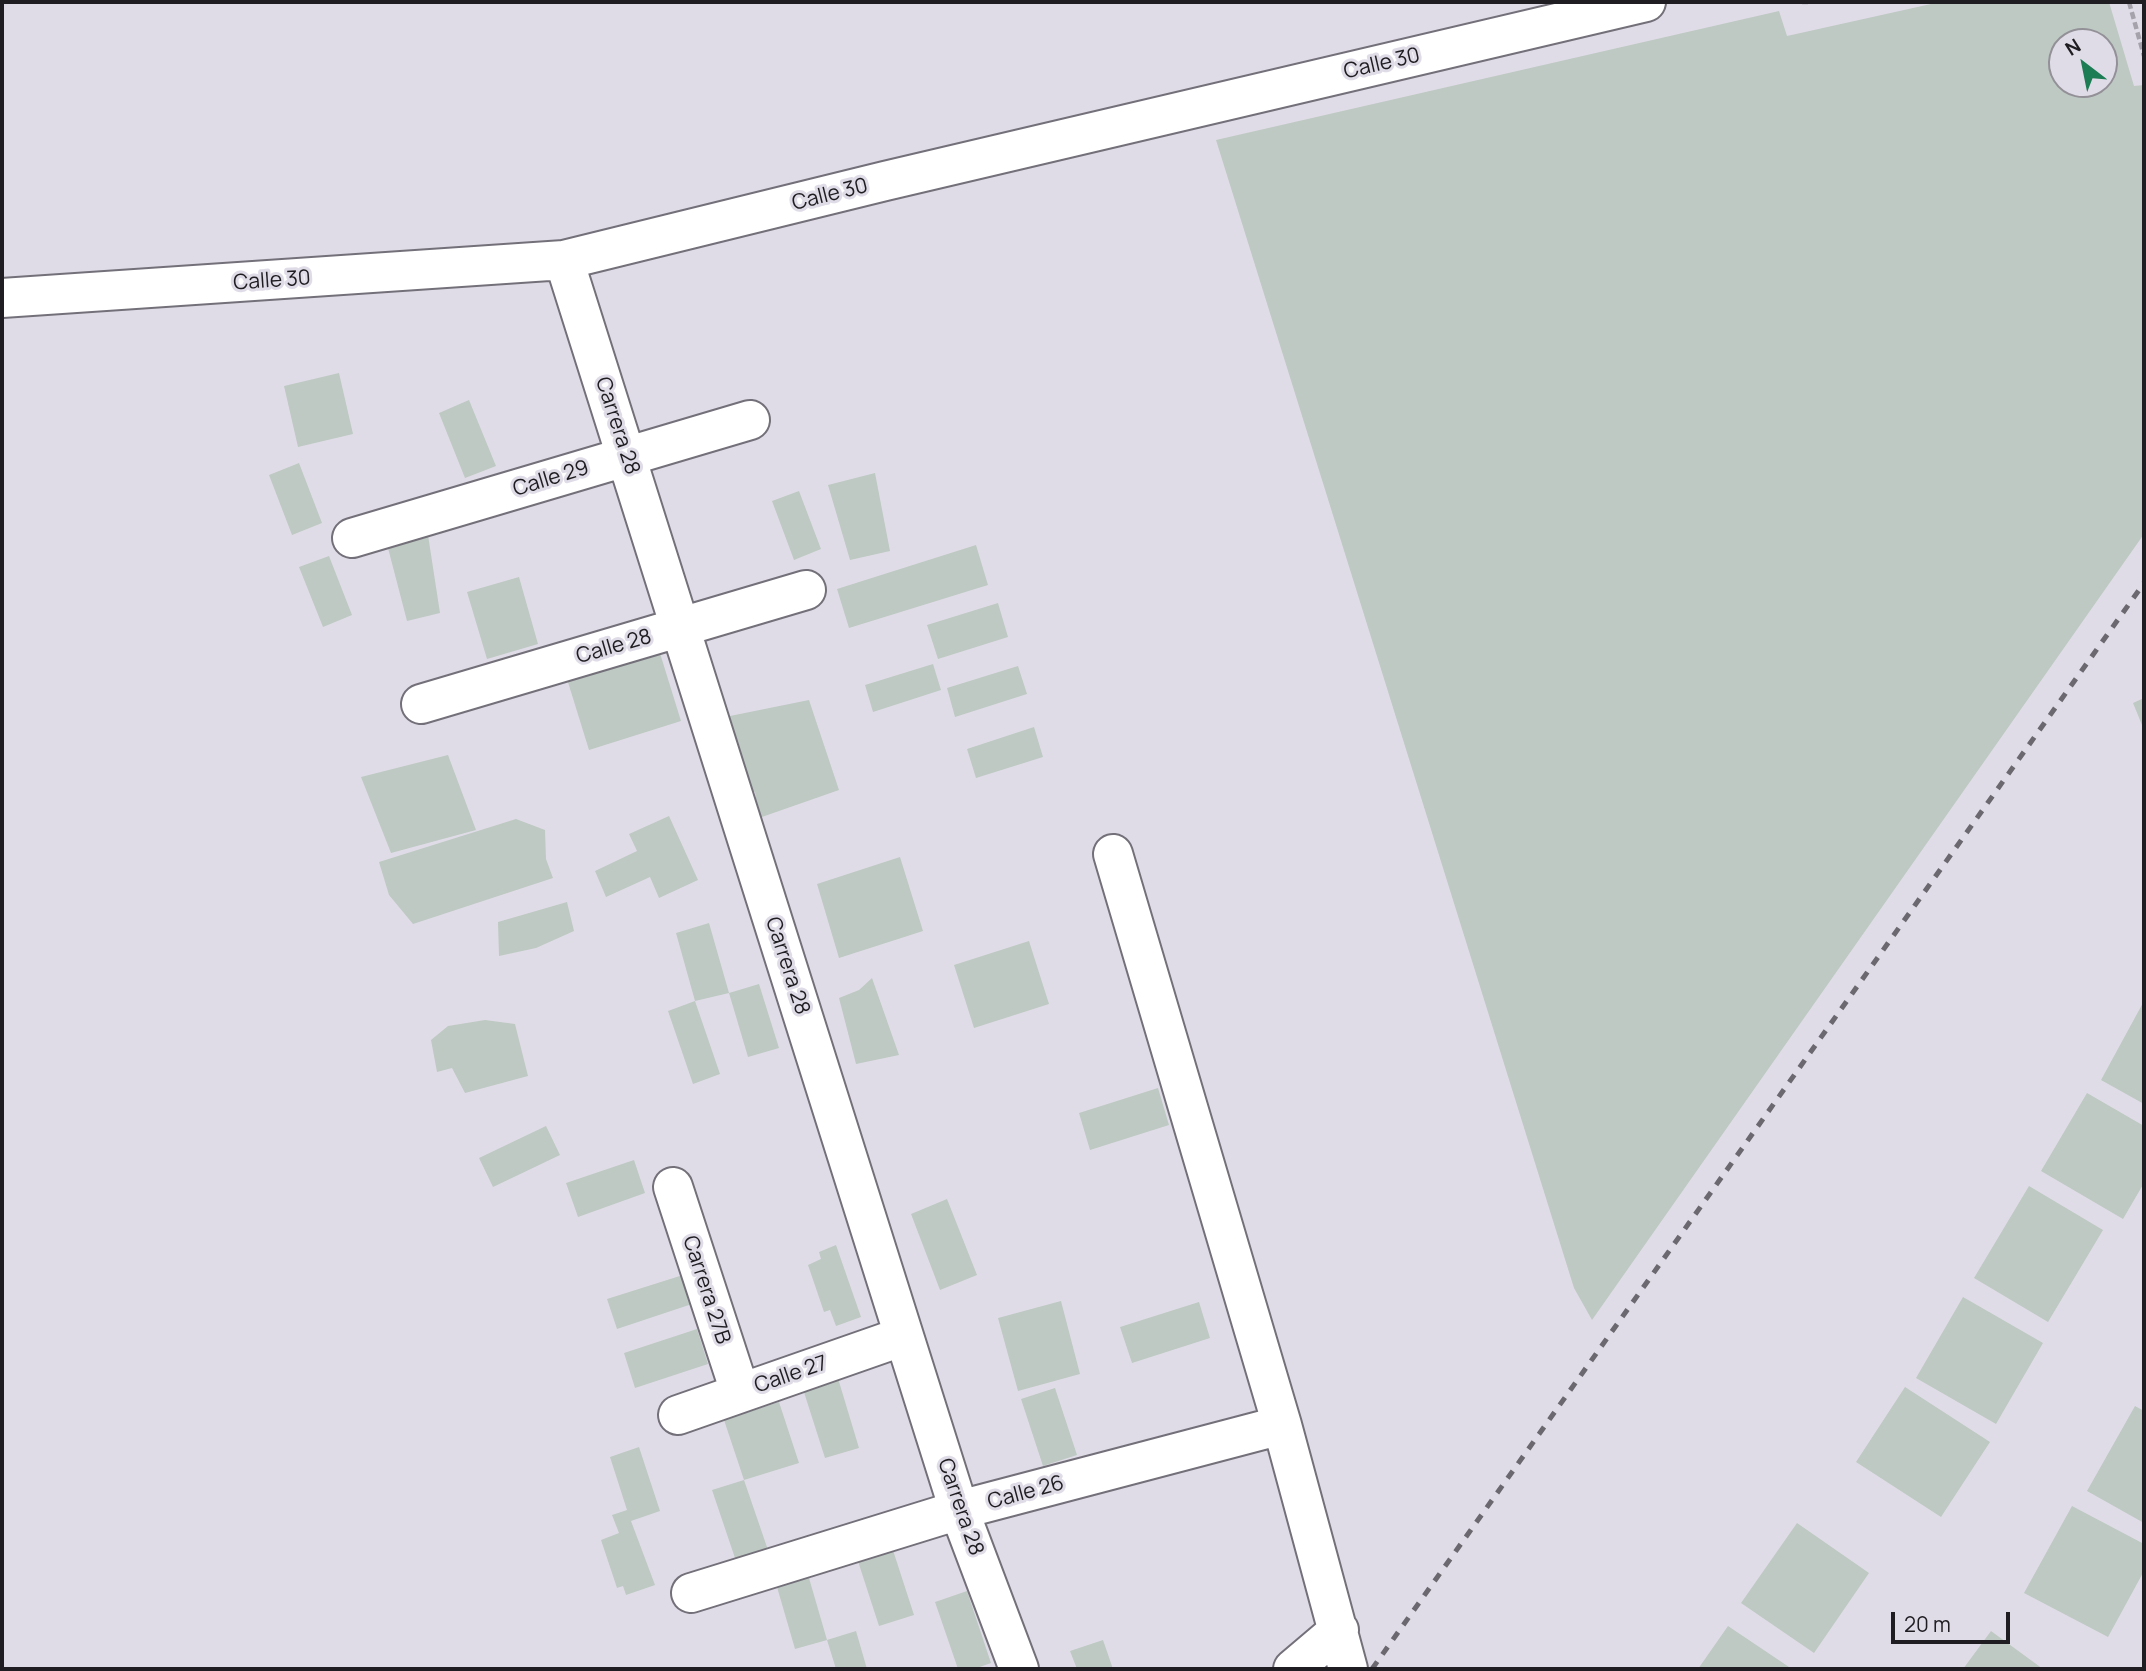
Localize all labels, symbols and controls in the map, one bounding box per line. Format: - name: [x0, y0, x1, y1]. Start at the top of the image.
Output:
- north arrow: [2048, 28, 2118, 98]
- text: N: [2060, 32, 2086, 62]
- street label: Calle 30: [1341, 43, 1423, 85]
- street label: Calle 30: [789, 173, 871, 217]
- street label: Calle 30: [233, 266, 311, 296]
- street label: Carrera 28: [589, 374, 645, 478]
- street label: Calle 29: [510, 456, 592, 502]
- street label: Calle 28: [573, 624, 655, 670]
- street label: Carrera 28: [759, 914, 815, 1018]
- street label: Carrera 27B: [677, 1233, 735, 1347]
- street label: Calle 27: [751, 1351, 831, 1399]
- street label: Carrera 28: [932, 1455, 988, 1559]
- street label: Calle 26: [985, 1471, 1067, 1515]
- scale bar: [1894, 1598, 2013, 1642]
- text: 20 m: [1904, 1610, 1951, 1638]

